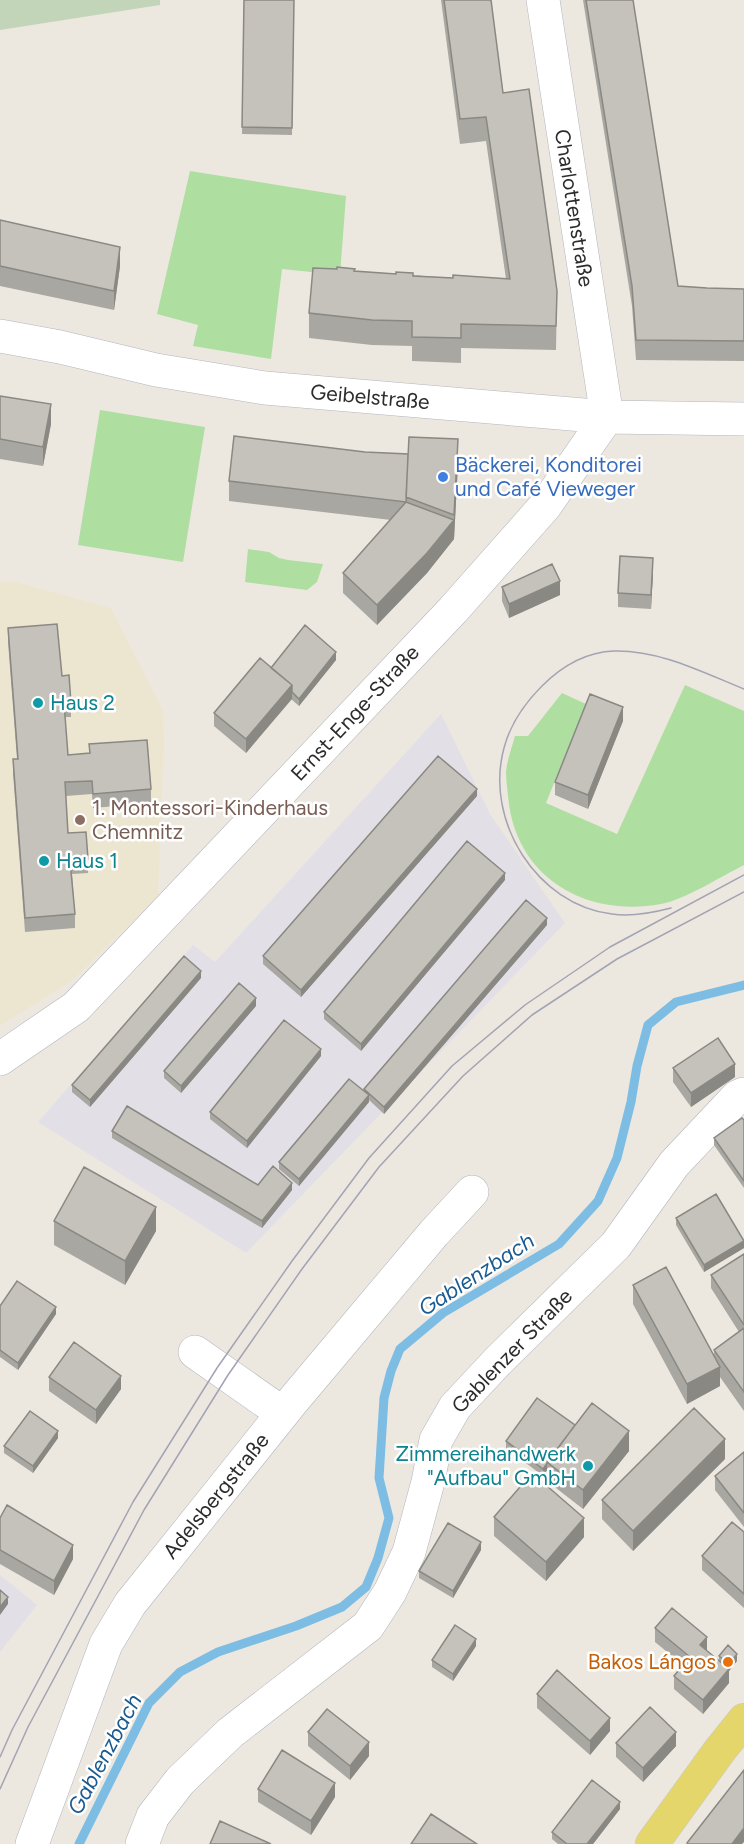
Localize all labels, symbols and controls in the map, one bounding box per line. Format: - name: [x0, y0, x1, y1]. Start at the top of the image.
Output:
- street label: Charlottenstraße: [550, 127, 599, 289]
- street label: Geibelstraße: [309, 379, 431, 414]
- place label: Bäckerei, Konditorei und Café Vieweger: [455, 452, 642, 501]
- marker: Bäckerei, Konditorei und Café Vieweger: [436, 470, 450, 484]
- street label: Ernst-Enge-Straße: [285, 640, 424, 786]
- place label: Haus 2: [50, 690, 115, 715]
- marker: Haus 2: [31, 696, 45, 710]
- place label: 1. Montessori-Kinderhaus Chemnitz: [92, 795, 328, 844]
- marker: 1. Montessori-Kinderhaus Chemnitz: [73, 813, 87, 827]
- place label: Haus 1: [56, 848, 118, 873]
- marker: Haus 1: [37, 854, 51, 868]
- water label: Gablenzbach: [413, 1227, 539, 1322]
- street label: Gablenzer Straße: [446, 1283, 577, 1418]
- street label: Adelsbergstraße: [157, 1428, 274, 1564]
- place label: Zimmereihandwerk "Aufbau" GmbH: [396, 1441, 577, 1490]
- marker: Zimmereihandwerk "Aufbau" GmbH: [581, 1459, 595, 1473]
- place label: Bakos Lángos: [588, 1649, 716, 1674]
- marker: Bakos Lángos: [721, 1655, 735, 1669]
- water label: Gablenzbach: [61, 1689, 147, 1819]

